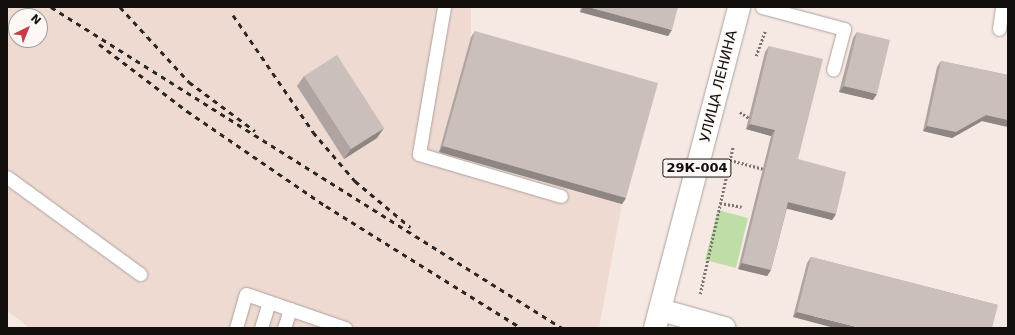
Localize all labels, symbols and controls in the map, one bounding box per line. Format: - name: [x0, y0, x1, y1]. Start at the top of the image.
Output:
- north arrow: [8, 8, 48, 48]
- text: N: [28, 12, 44, 27]
- street label: УЛИЦА ЛЕНИНА: [696, 28, 740, 144]
- road number: 29К-004: [662, 157, 732, 179]

